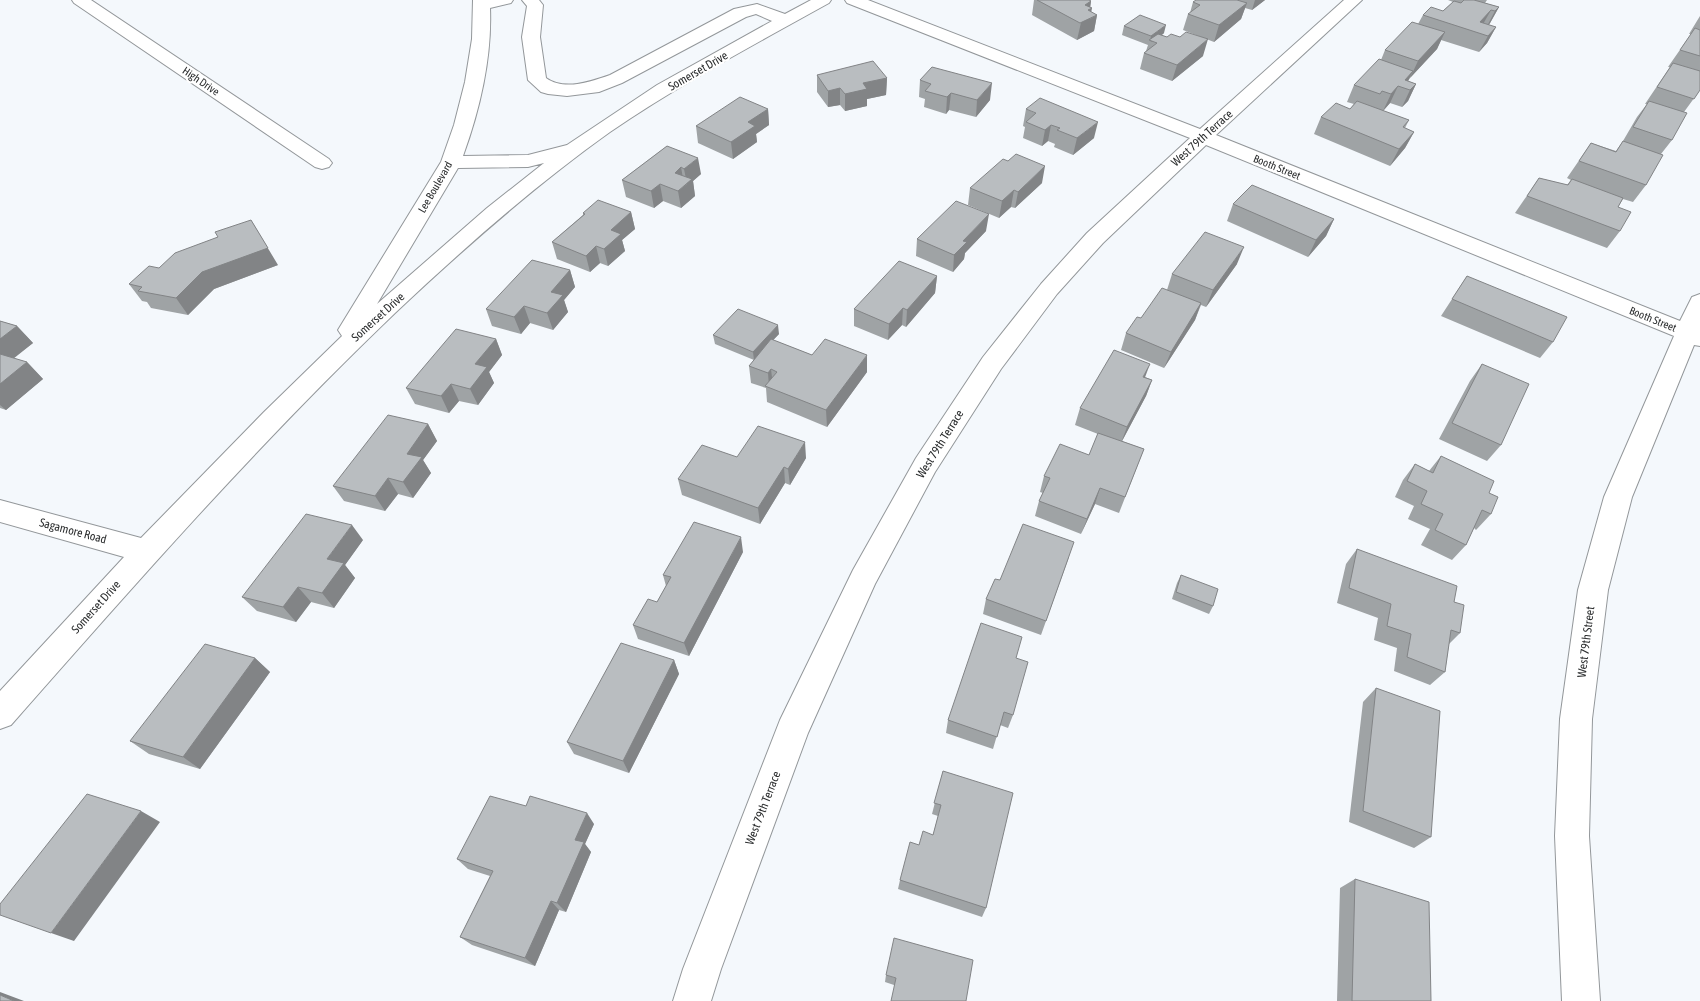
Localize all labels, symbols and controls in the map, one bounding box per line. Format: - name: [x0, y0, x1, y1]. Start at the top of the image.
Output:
- street label: Somerset Drive: [666, 48, 730, 94]
- street label: High Drive: [180, 64, 222, 98]
- street label: West 79th Terrace: [1168, 107, 1236, 169]
- street label: Booth Street: [1252, 152, 1302, 182]
- street label: Lee Boulevard: [416, 159, 454, 215]
- street label: Somerset Drive: [349, 290, 407, 344]
- street label: Booth Street: [1628, 304, 1678, 334]
- street label: West 79th Terrace: [913, 407, 967, 481]
- street label: Sagamore Road: [38, 515, 108, 547]
- street label: Somerset Drive: [69, 578, 123, 636]
- street label: West 79th Street: [1575, 605, 1597, 678]
- street label: West 79th Terrace: [743, 769, 783, 847]

